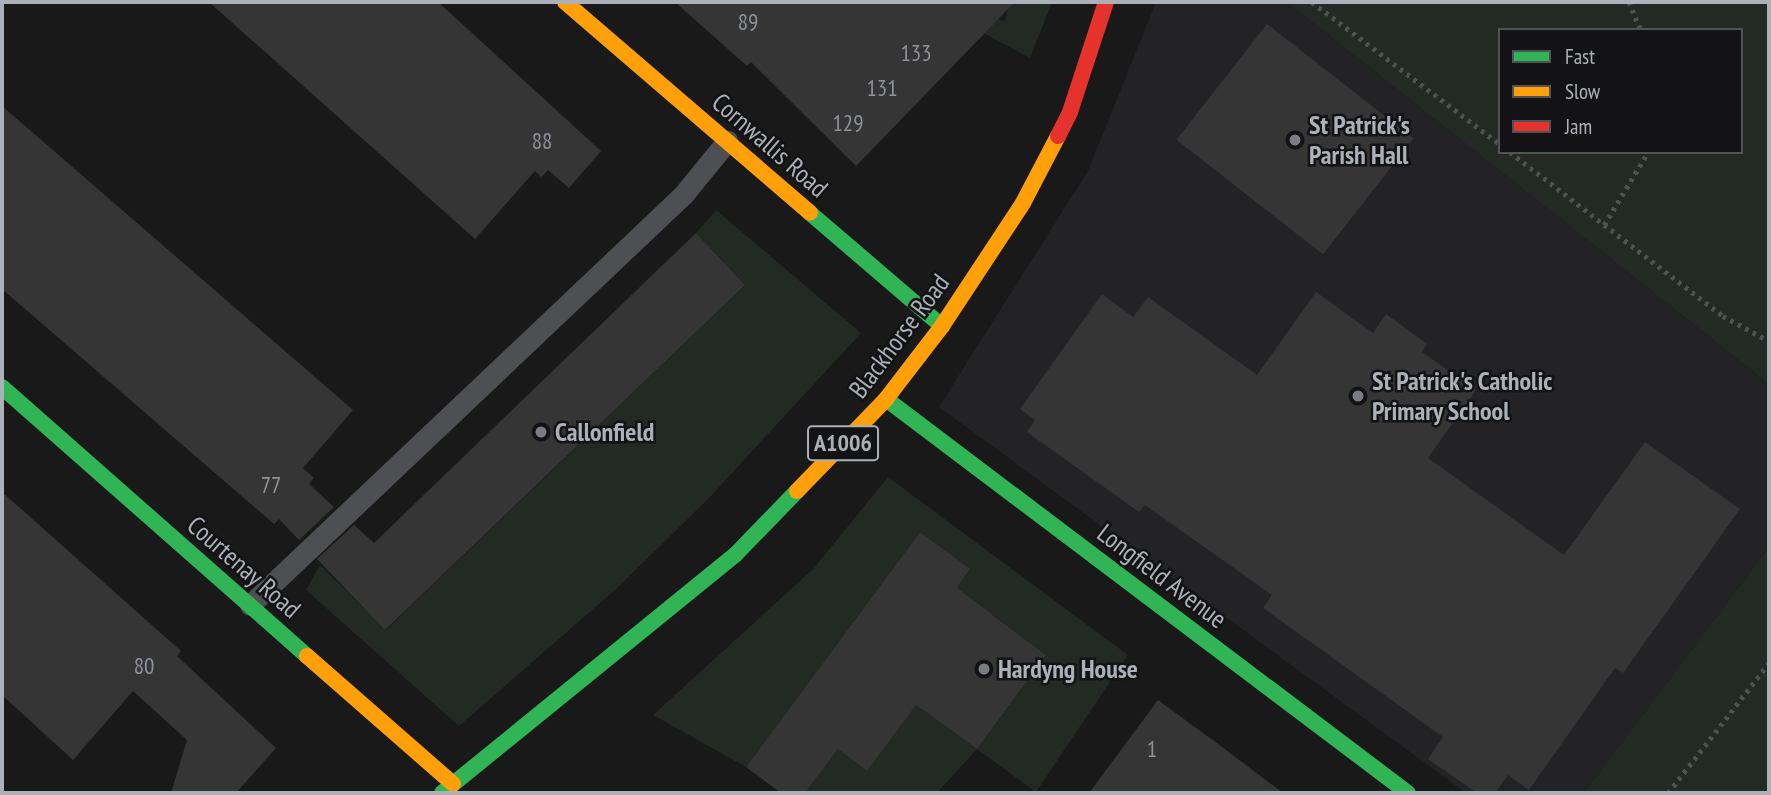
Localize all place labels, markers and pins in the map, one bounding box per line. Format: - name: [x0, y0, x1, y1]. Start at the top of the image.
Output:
- place label: St Patrick's Parish Hall: [1309, 109, 1410, 170]
- marker: St Patrick's Parish Hall: [1287, 132, 1303, 148]
- place label: St Patrick's Catholic Primary School: [1372, 365, 1553, 426]
- marker: St Patrick's Catholic Primary School: [1350, 388, 1366, 404]
- place label: Callonfield: [555, 416, 654, 448]
- marker: Callonfield: [533, 424, 549, 440]
- place label: Hardyng House: [998, 653, 1138, 685]
- marker: Hardyng House: [976, 661, 992, 677]

